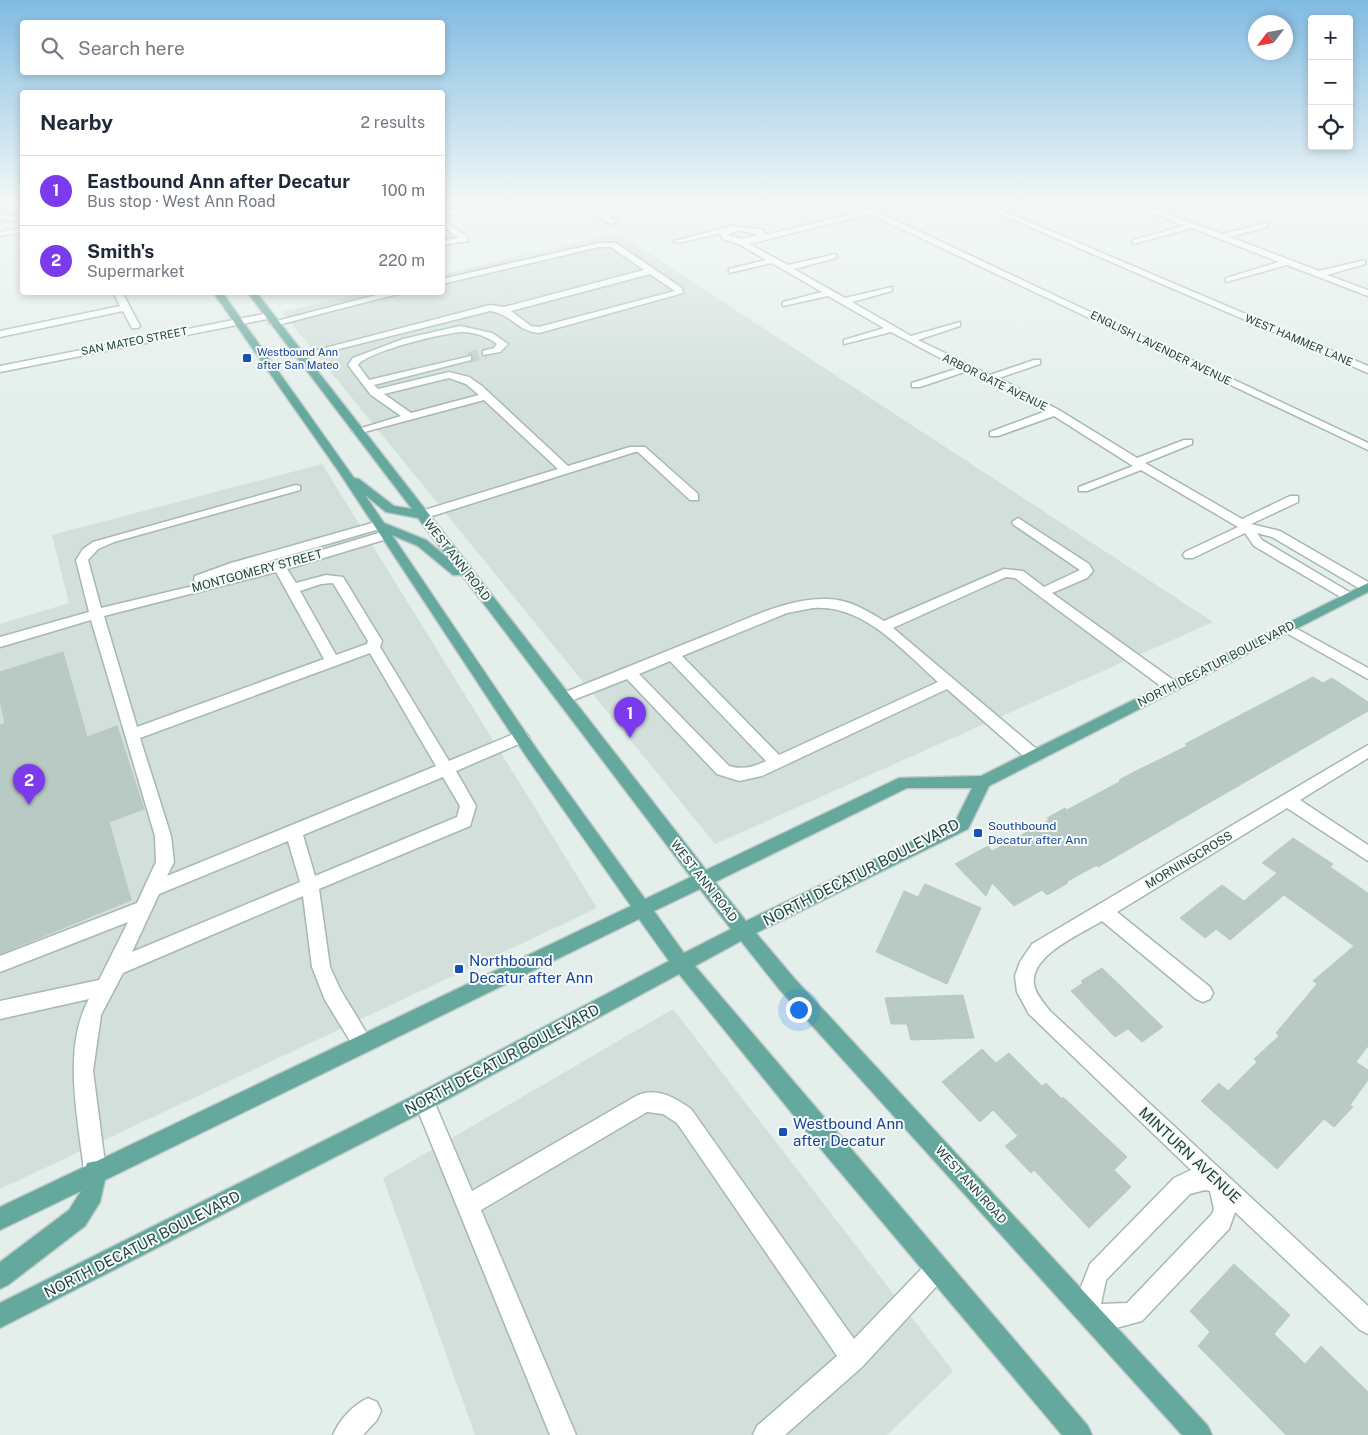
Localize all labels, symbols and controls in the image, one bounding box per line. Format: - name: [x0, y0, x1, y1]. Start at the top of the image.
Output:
- north arrow: [1248, 15, 1293, 60]
- map controls: [1308, 15, 1353, 150]
- button: +: [1308, 15, 1353, 60]
- search box: [20, 20, 445, 75]
- icon: search: [38, 34, 66, 62]
- text: Search here: [78, 37, 185, 59]
- button: −: [1308, 60, 1353, 105]
- button: locate: [1308, 105, 1353, 150]
- text: Nearby: [40, 110, 113, 135]
- text: 2 results: [360, 113, 425, 132]
- text: Eastbound Ann after Decatur: [87, 170, 350, 192]
- text: 1: [53, 181, 59, 200]
- text: 100 m: [381, 181, 425, 200]
- text: Bus stop · West Ann Road: [87, 192, 275, 211]
- text: Smith's: [87, 240, 154, 262]
- text: 2: [51, 251, 61, 270]
- text: 220 m: [378, 251, 425, 270]
- text: Supermarket: [87, 262, 184, 281]
- street label: ENGLISH LAVENDER AVENUE: [1089, 309, 1233, 387]
- street label: WEST HAMMER LANE: [1243, 312, 1355, 368]
- street label: SAN MATEO STREET: [80, 325, 189, 357]
- place label: Westbound Ann after San Mateo: [257, 346, 339, 371]
- street label: ARBOR GATE AVENUE: [941, 351, 1050, 413]
- marker: Westbound Ann after San Mateo: [241, 352, 253, 364]
- street label: WEST ANN ROAD: [421, 516, 493, 604]
- street label: MONTGOMERY STREET: [190, 547, 324, 595]
- street label: NORTH DECATUR BOULEVARD: [1135, 618, 1297, 710]
- pin: 1: [614, 697, 646, 738]
- pin: 2: [13, 764, 45, 805]
- street label: NORTH DECATUR BOULEVARD: [760, 815, 962, 929]
- place label: Southbound Decatur after Ann: [988, 819, 1087, 847]
- marker: Southbound Decatur after Ann: [972, 827, 984, 839]
- street label: MORNINGCROSS: [1143, 828, 1235, 892]
- street label: WEST ANN ROAD: [668, 837, 740, 925]
- place label: Northbound Decatur after Ann: [469, 952, 593, 986]
- marker: Northbound Decatur after Ann: [453, 963, 465, 975]
- your location: [786, 997, 812, 1023]
- street label: NORTH DECATUR BOULEVARD: [402, 1000, 602, 1118]
- street label: MINTURN AVENUE: [1136, 1103, 1244, 1207]
- place label: Westbound Ann after Decatur: [793, 1115, 904, 1149]
- marker: Westbound Ann after Decatur: [777, 1126, 789, 1138]
- street label: WEST ANN ROAD: [932, 1143, 1010, 1227]
- street label: NORTH DECATUR BOULEVARD: [41, 1187, 243, 1301]

